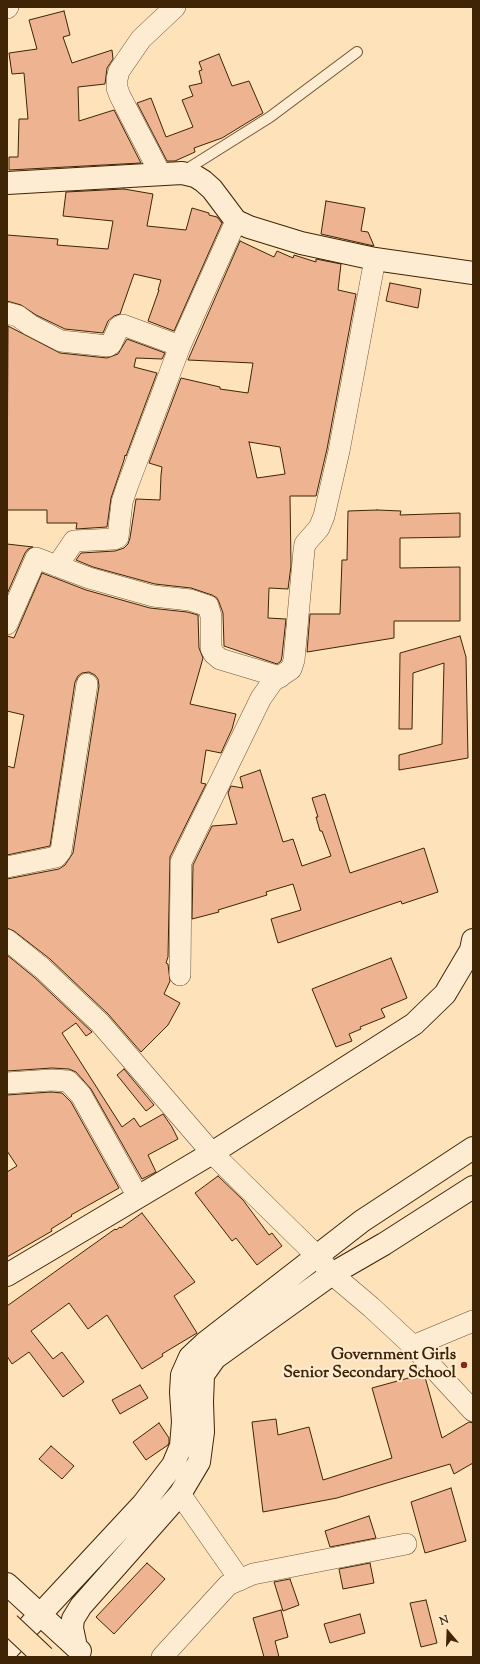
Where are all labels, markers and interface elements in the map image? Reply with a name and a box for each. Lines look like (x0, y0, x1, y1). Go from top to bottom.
place label: Government Girls Senior Secondary School (283, 1346, 456, 1384)
marker: Government Girls Senior Secondary School (459, 1360, 469, 1370)
north arrow (428, 1612, 468, 1652)
text: N (437, 1612, 451, 1630)

